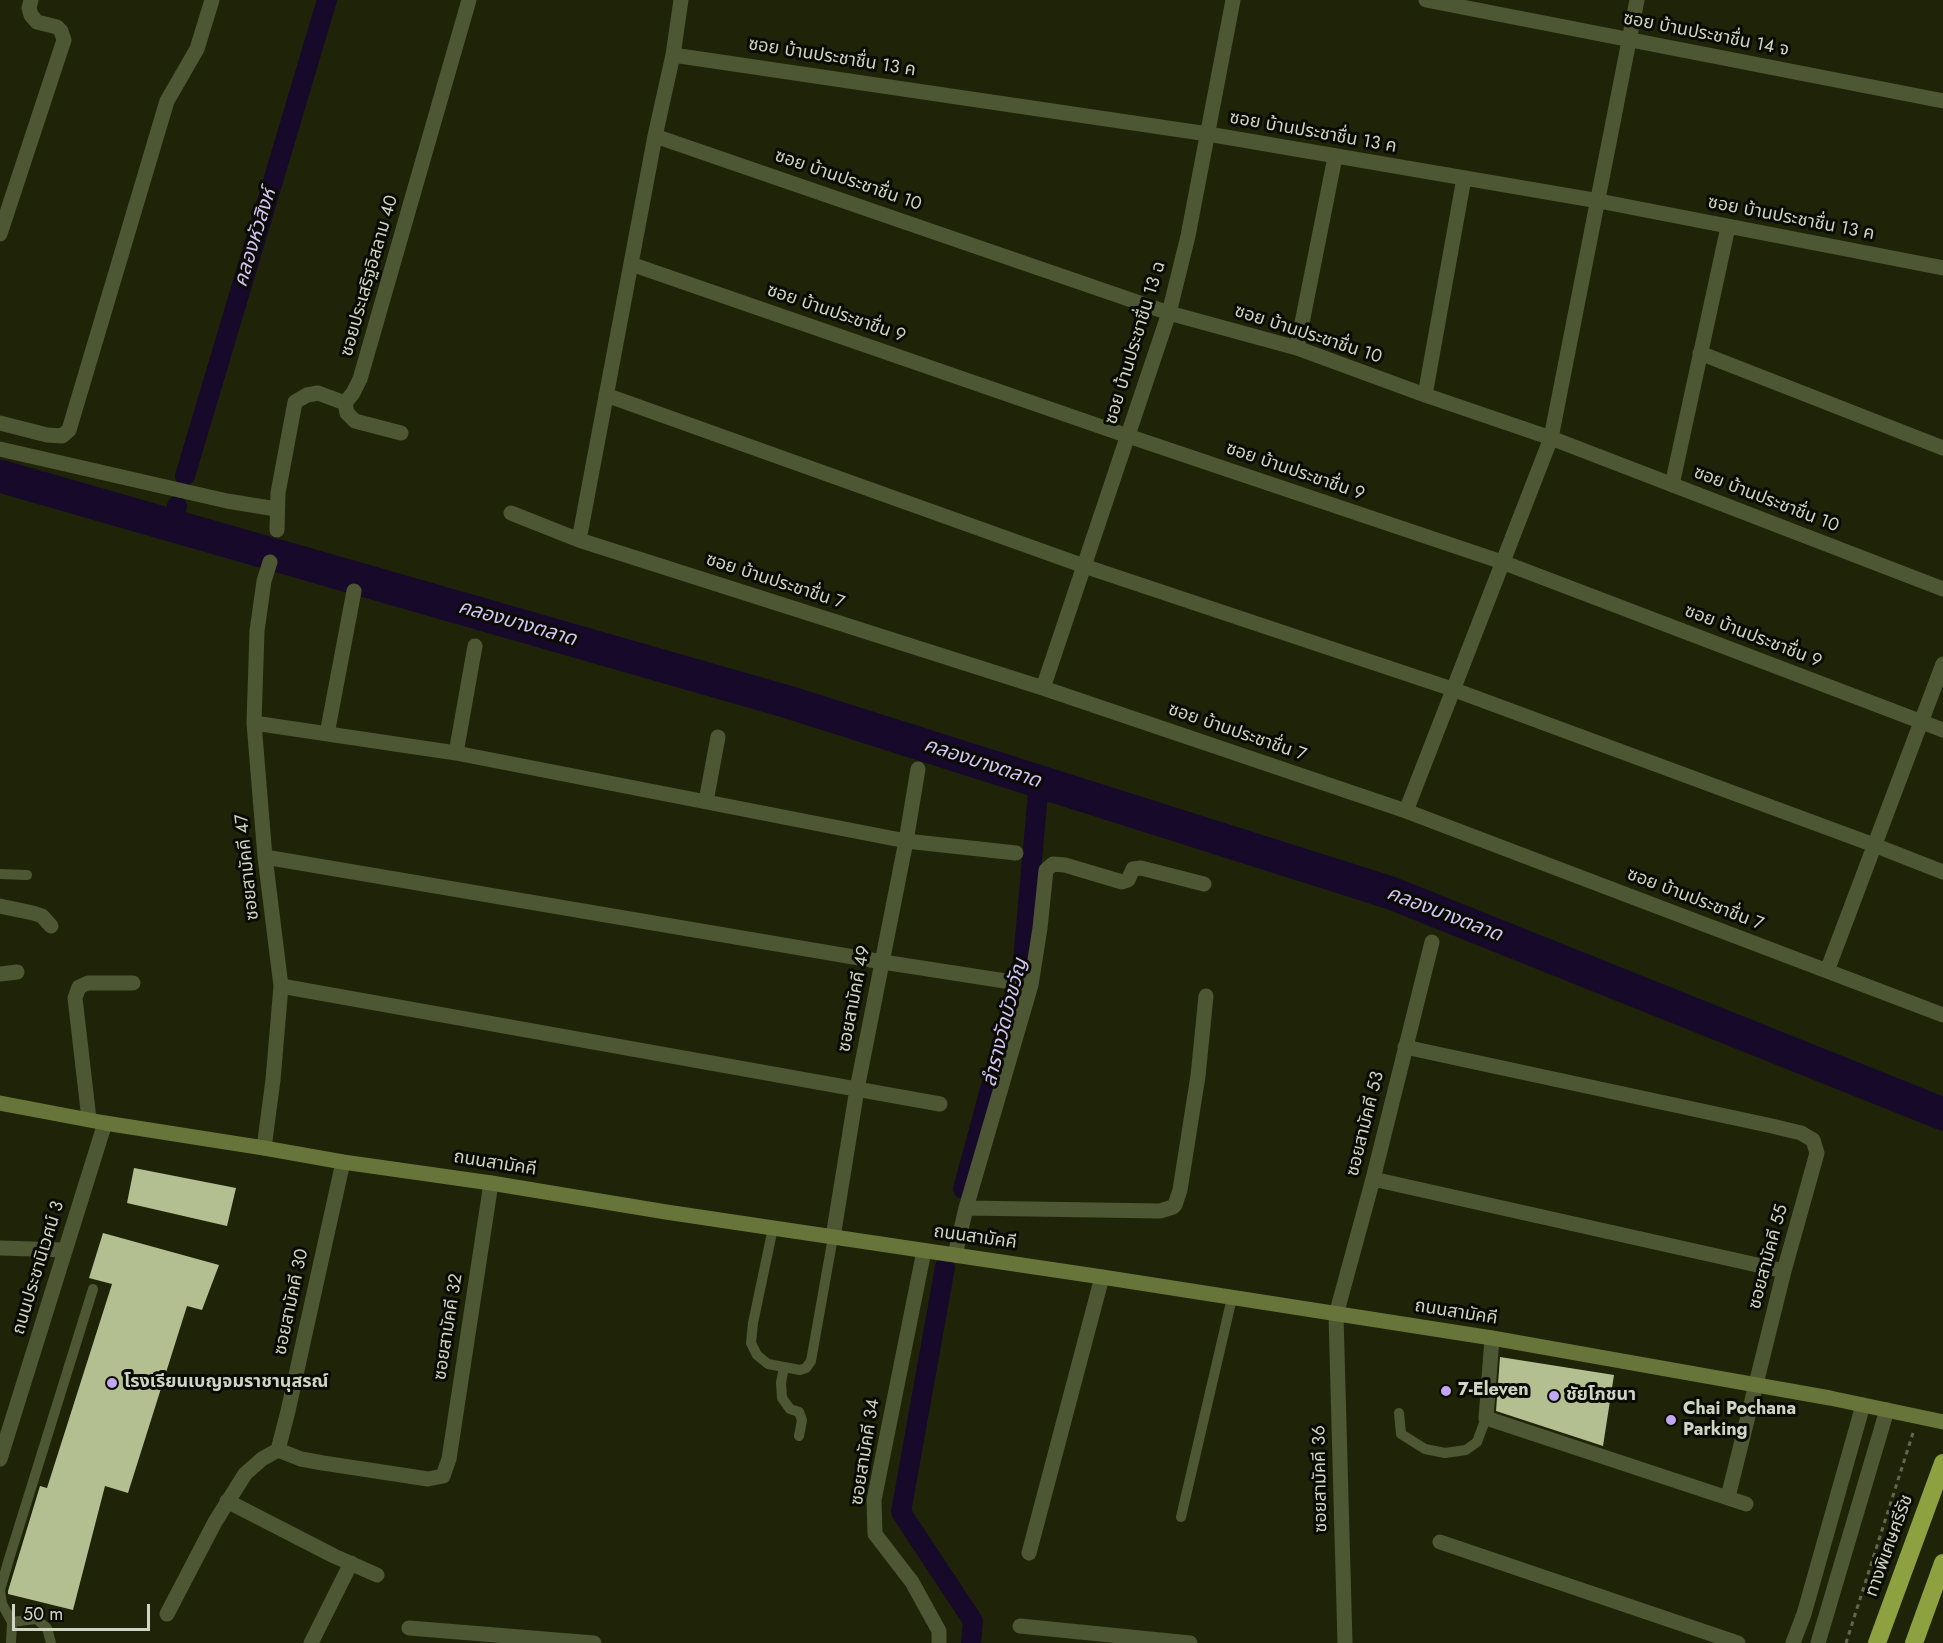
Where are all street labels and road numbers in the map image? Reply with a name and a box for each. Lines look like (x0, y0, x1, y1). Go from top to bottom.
street label: ซอย บ้านประชาชื่น 14 จ (1621, 8, 1791, 62)
street label: ซอย บ้านประชาชื่น 13 ค (747, 34, 917, 82)
street label: ซอย บ้านประชาชื่น 13 ค (1228, 108, 1398, 158)
street label: ซอย บ้านประชาชื่น 10 (772, 146, 924, 216)
street label: ซอย บ้านประชาชื่น 13 ค (1706, 192, 1876, 246)
street label: ซอยประเสริฐอิสลาม 40 (337, 193, 403, 359)
street label: ซอย บ้านประชาชื่น 13 ฉ (1101, 259, 1171, 427)
street label: ซอย บ้านประชาชื่น 9 (764, 280, 908, 348)
street label: ซอย บ้านประชาชื่น 10 (1232, 301, 1384, 369)
street label: ซอย บ้านประชาชื่น 9 (1223, 438, 1367, 506)
street label: ซอย บ้านประชาชื่น 10 (1690, 462, 1842, 538)
street label: ซอย บ้านประชาชื่น 7 (703, 549, 847, 615)
street label: ซอย บ้านประชาชื่น 9 (1681, 601, 1825, 673)
street label: ซอย บ้านประชาชื่น 7 (1165, 699, 1309, 767)
street label: ซอยสามัคคี 47 (232, 813, 264, 921)
street label: ซอย บ้านประชาชื่น 7 (1624, 864, 1766, 936)
street label: ซอยสามัคคี 49 (834, 944, 876, 1054)
street label: ซอยสามัคคี 53 (1343, 1069, 1389, 1179)
street label: ถนนสามัคคี (452, 1147, 538, 1181)
street label: ถนนประชานิเวศน์ 3 (8, 1199, 70, 1337)
street label: ซอยสามัคคี 55 (1745, 1202, 1793, 1312)
street label: ถนนสามัคคี (932, 1221, 1018, 1255)
street label: ซอยสามัคคี 30 (270, 1247, 314, 1357)
street label: ซอยสามัคคี 32 (430, 1272, 468, 1382)
street label: ถนนสามัคคี (1413, 1296, 1499, 1330)
street label: ซอยสามัคคี 34 (847, 1397, 885, 1507)
street label: ซอยสามัคคี 36 (1309, 1425, 1333, 1533)
street label: ทางพิเศษศรีรัช (1862, 1492, 1918, 1600)

